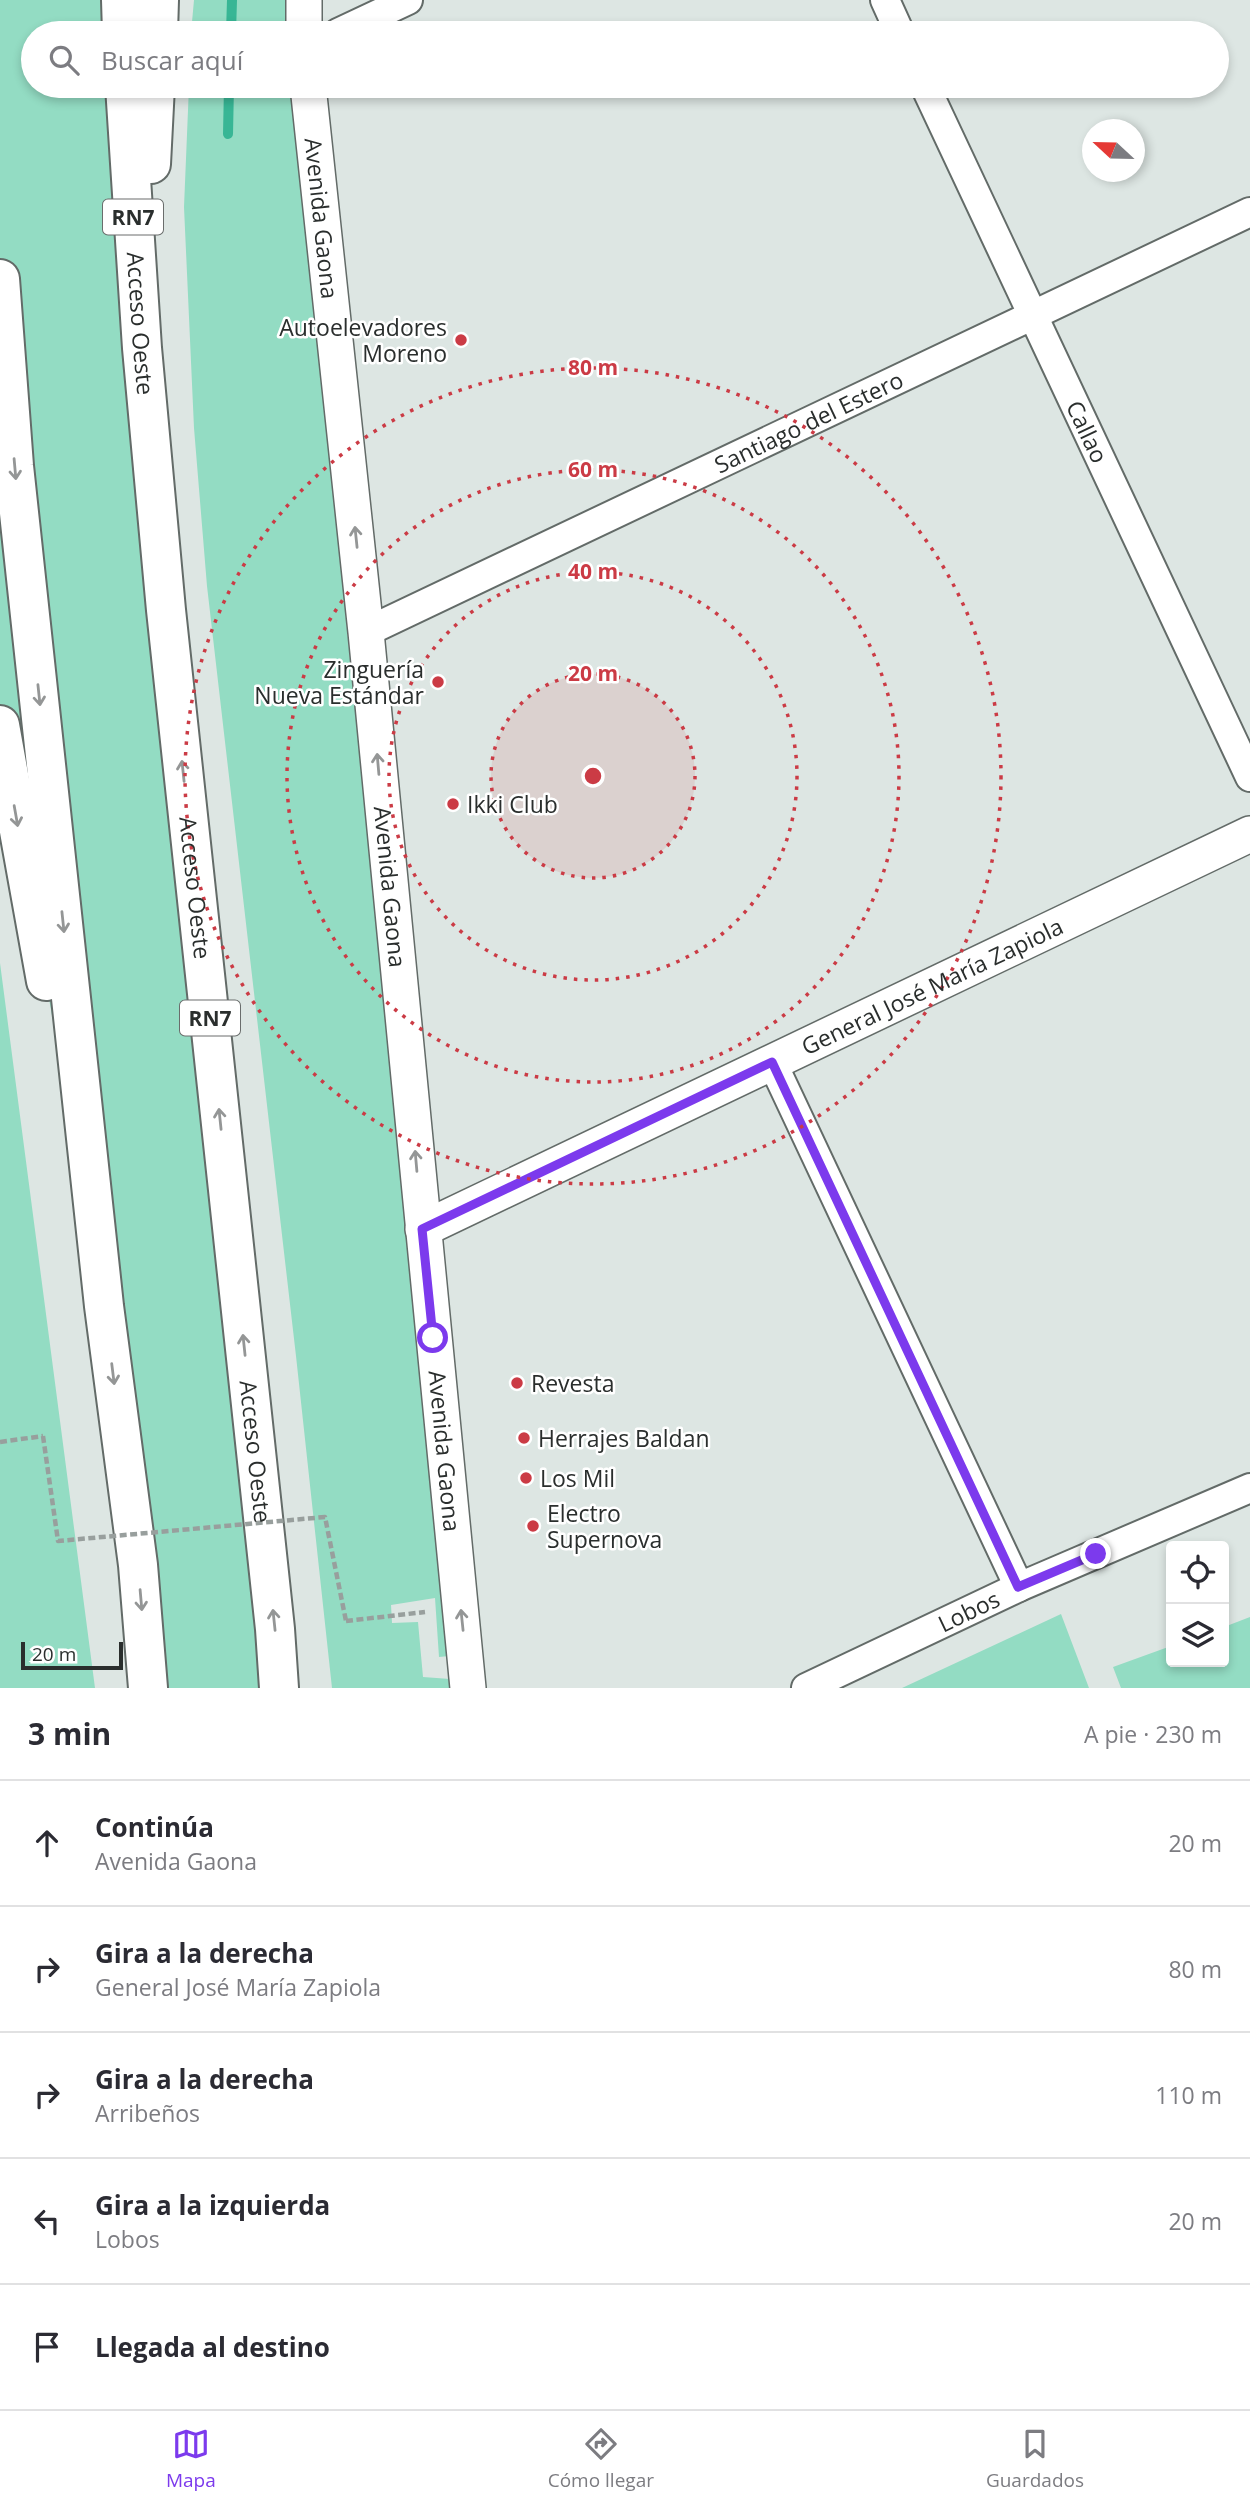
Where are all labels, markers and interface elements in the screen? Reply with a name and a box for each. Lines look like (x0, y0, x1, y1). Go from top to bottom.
search box (21, 21, 1229, 98)
icon: search (45, 41, 83, 79)
text: Buscar aquí (101, 42, 243, 78)
north arrow (1082, 119, 1145, 182)
street label: Avenida Gaona (298, 136, 347, 300)
road number: RN7 (103, 200, 163, 234)
street label: Acceso Oeste (120, 251, 162, 396)
place label: Autoelevadores Moreno (279, 311, 447, 369)
marker: Autoelevadores Moreno (453, 332, 469, 348)
text: 80 m (568, 353, 618, 381)
street label: Santiago del Estero (709, 363, 908, 480)
street label: Callao (1059, 395, 1116, 468)
text: 60 m (568, 455, 618, 483)
one-way arrow (8, 457, 21, 480)
one-way arrow (349, 527, 362, 549)
text: 40 m (568, 557, 618, 585)
place label: Zinguería Nueva Estándar (254, 653, 425, 711)
text: 20 m (568, 659, 618, 687)
marker: Zinguería Nueva Estándar (430, 674, 446, 690)
one-way arrow (32, 684, 45, 706)
one-way arrow (371, 753, 384, 776)
one-way arrow (176, 760, 189, 783)
centre of rings (581, 764, 605, 788)
place label: Ikki Club (467, 788, 558, 820)
marker: Ikki Club (445, 796, 461, 812)
one-way arrow (10, 804, 24, 827)
street label: Avenida Gaona (367, 805, 414, 969)
street label: Acceso Oeste (172, 815, 219, 961)
one-way arrow (57, 910, 70, 932)
street label: General José María Zapiola (796, 910, 1068, 1062)
road number: RN7 (180, 1000, 240, 1036)
one-way arrow (214, 1108, 227, 1131)
one-way arrow (409, 1150, 422, 1173)
route start (417, 1322, 448, 1353)
one-way arrow (238, 1334, 251, 1357)
one-way arrow (107, 1362, 120, 1385)
place label: Revesta (531, 1367, 614, 1399)
street label: Avenida Gaona (421, 1369, 469, 1533)
marker: Revesta (509, 1375, 525, 1391)
street label: Acceso Oeste (232, 1379, 280, 1524)
place label: Herrajes Baldan (538, 1422, 710, 1454)
marker: Herrajes Baldan (516, 1430, 532, 1446)
place label: Los Mil (540, 1462, 615, 1494)
marker: Los Mil (518, 1470, 534, 1486)
place label: Electro Supernova (547, 1497, 662, 1555)
marker: Electro Supernova (525, 1518, 541, 1534)
route end (1080, 1538, 1111, 1569)
map controls (1166, 1541, 1229, 1667)
button: locate (1166, 1541, 1229, 1604)
street label: Lobos (933, 1583, 1005, 1639)
one-way arrow (135, 1588, 148, 1611)
button: layers (1166, 1604, 1229, 1667)
one-way arrow (267, 1609, 280, 1632)
one-way arrow (455, 1609, 468, 1632)
scale bar (21, 1639, 122, 1671)
text: 20 m (32, 1641, 76, 1667)
text: 3 min (28, 1713, 111, 1754)
text: A pie · 230 m (1084, 1718, 1222, 1750)
text: Continúa (95, 1809, 214, 1845)
icon: ahead (28, 1824, 66, 1862)
text: 20 m (1168, 1827, 1222, 1859)
text: Avenida Gaona (95, 1845, 257, 1877)
text: Gira a la derecha (95, 1935, 314, 1971)
icon: right (28, 1950, 66, 1988)
text: 80 m (1168, 1953, 1222, 1985)
text: General José María Zapiola (95, 1971, 381, 2003)
text: Gira a la derecha (95, 2061, 314, 2097)
icon: right (28, 2076, 66, 2114)
text: 110 m (1155, 2079, 1222, 2111)
text: Arribeños (95, 2097, 200, 2129)
text: Gira a la izquierda (95, 2187, 330, 2223)
icon: left (28, 2202, 66, 2240)
text: 20 m (1168, 2205, 1222, 2237)
text: Lobos (95, 2223, 160, 2255)
icon: arrive (28, 2328, 66, 2366)
text: Llegada al destino (95, 2329, 330, 2365)
tab: Mapa (166, 2425, 216, 2493)
tab: Cómo llegar (548, 2425, 654, 2493)
tab: Guardados (986, 2425, 1084, 2493)

